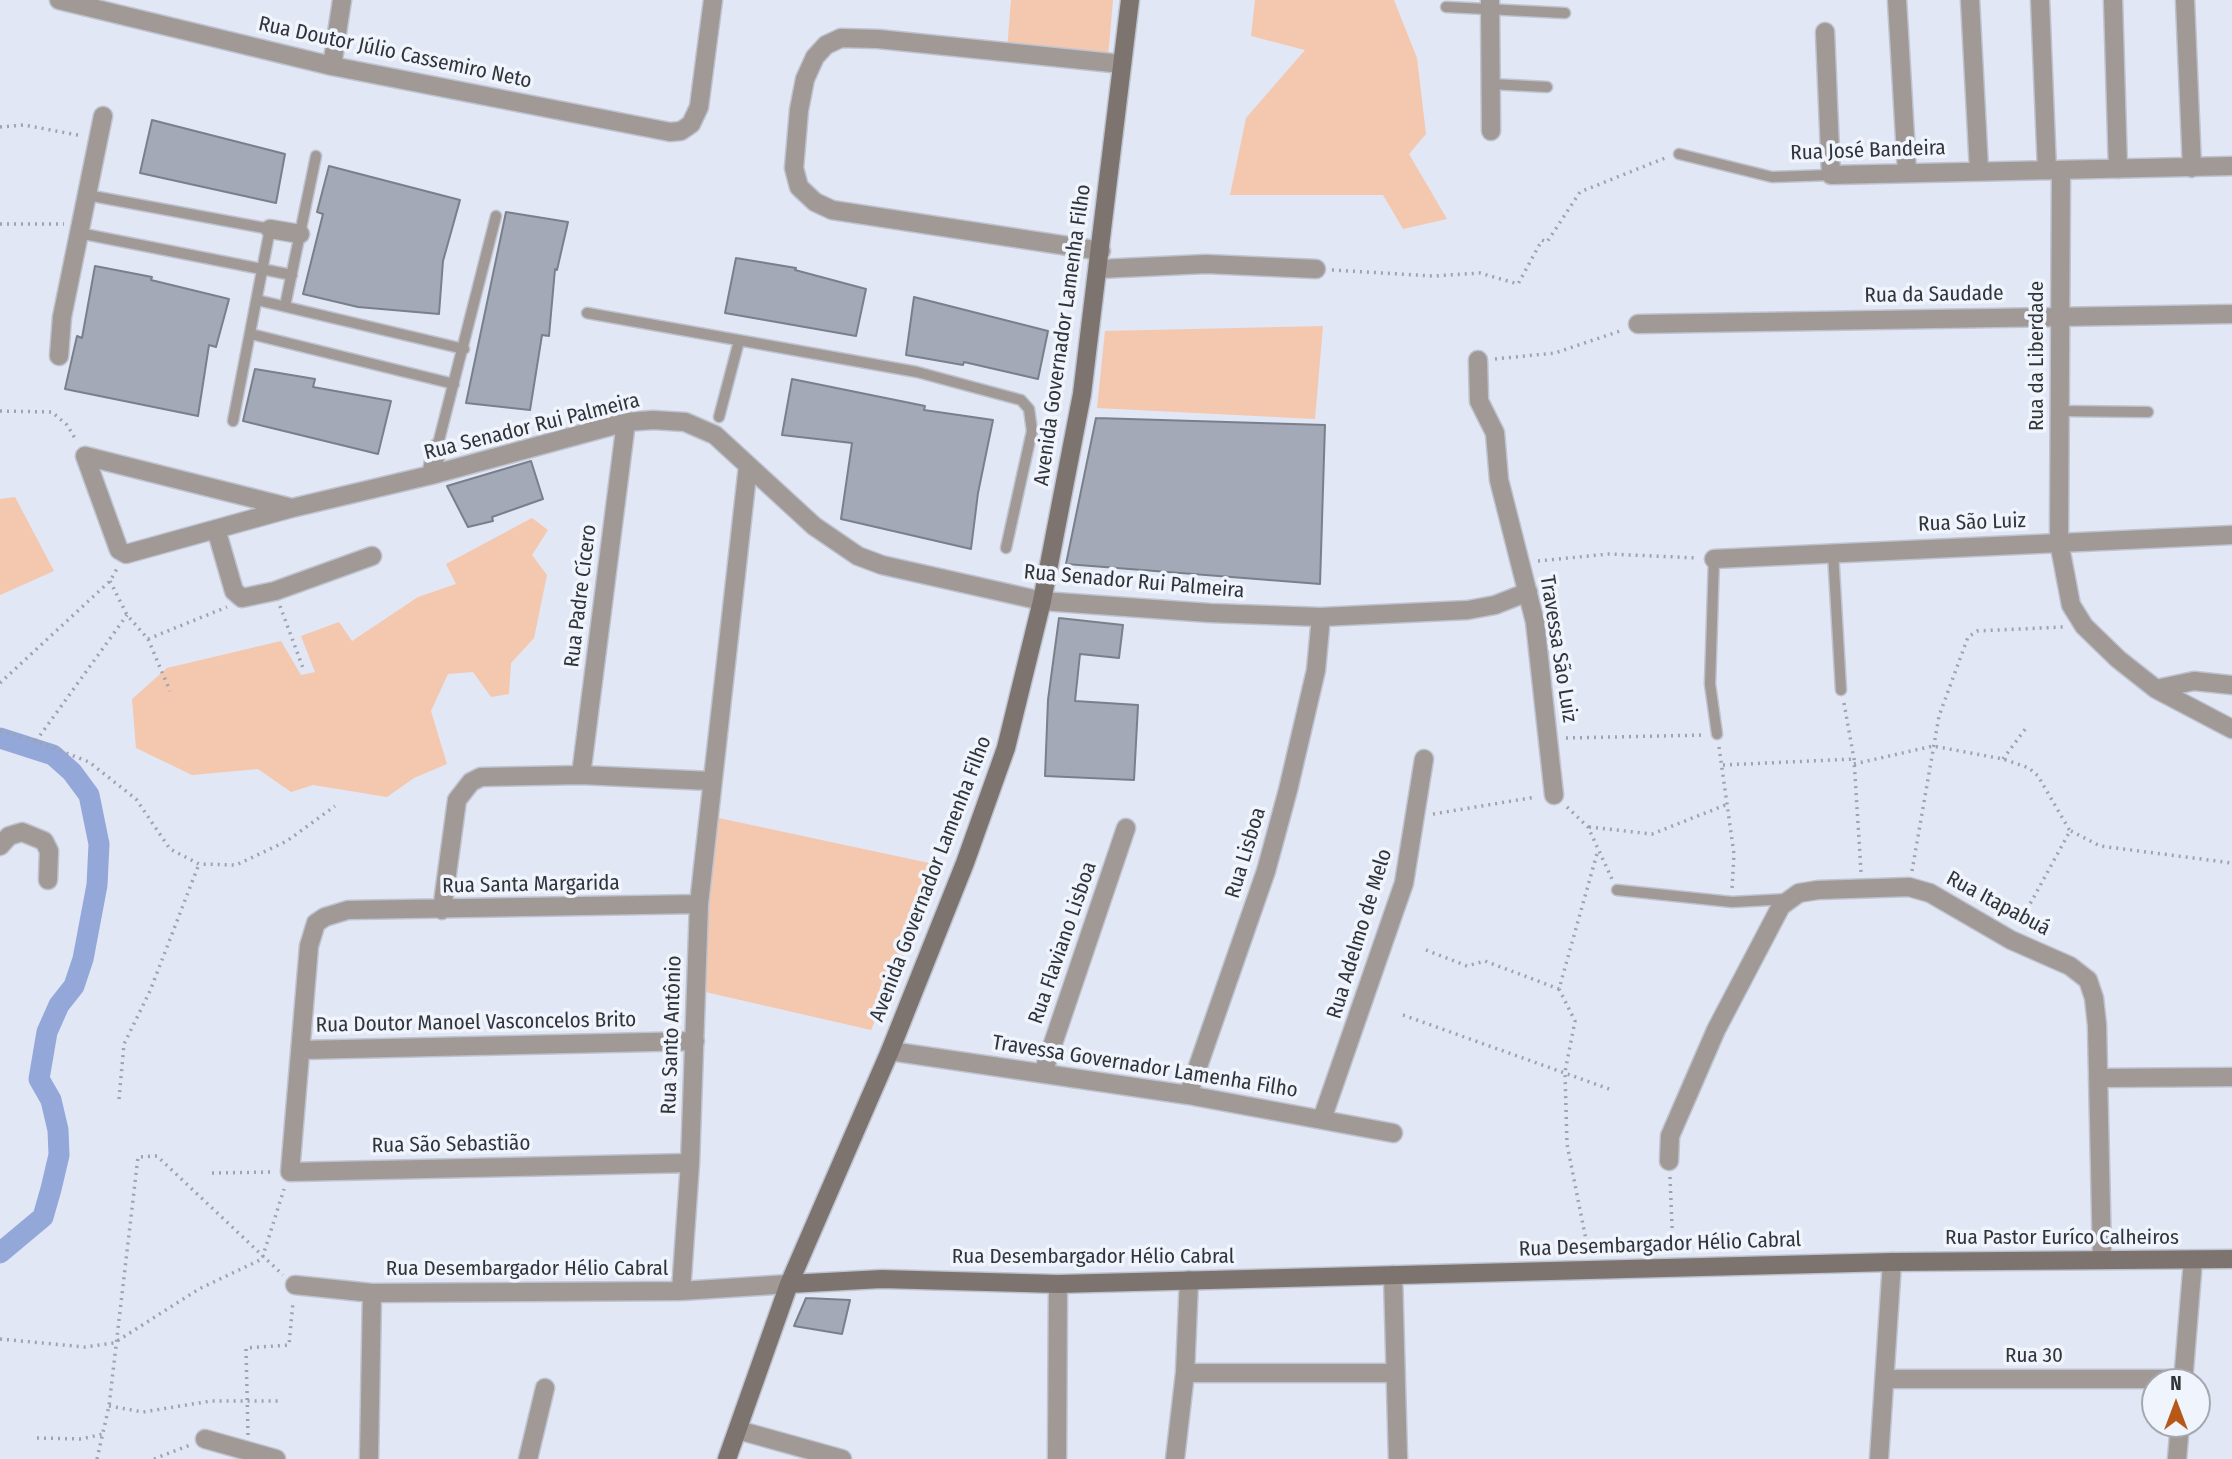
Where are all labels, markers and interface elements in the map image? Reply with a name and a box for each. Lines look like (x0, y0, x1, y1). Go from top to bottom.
street label: Rua Doutor Júlio Cassemiro Neto (256, 12, 534, 94)
street label: Rua José Bandeira (1790, 136, 1946, 166)
street label: Avenida Governador Lamenha Filho (1029, 183, 1097, 487)
street label: Rua da Saudade (1864, 281, 2004, 309)
street label: Rua da Liberdade (2024, 281, 2050, 431)
street label: Rua Senador Rui Palmeira (422, 388, 642, 466)
street label: Rua São Luiz (1918, 509, 2026, 537)
street label: Rua Padre Cícero (560, 523, 602, 669)
street label: Rua Senador Rui Palmeira (1023, 560, 1245, 604)
street label: Travessa São Luiz (1534, 574, 1582, 724)
street label: Avenida Governador Lamenha Filho (865, 732, 997, 1026)
street label: Rua Lisboa (1220, 805, 1272, 901)
street label: Rua Adelmo de Melo (1322, 846, 1398, 1022)
street label: Rua Flaviano Lisboa (1023, 859, 1103, 1027)
street label: Rua Itapabuá (1942, 866, 2054, 942)
street label: Rua Santa Margarida (442, 871, 620, 899)
street label: Rua Santo Antônio (657, 955, 687, 1115)
street label: Rua Doutor Manoel Vasconcelos Brito (315, 1008, 637, 1038)
street label: Travessa Governador Lamenha Filho (990, 1030, 1300, 1104)
street label: Rua São Sebastião (371, 1131, 531, 1159)
street label: Rua Pastor Euríco Calheiros (1945, 1225, 2179, 1251)
street label: Rua Desembargador Hélio Cabral (1518, 1227, 1802, 1263)
street label: Rua Desembargador Hélio Cabral (952, 1244, 1234, 1270)
street label: Rua Desembargador Hélio Cabral (386, 1256, 668, 1282)
street label: Rua 30 (2005, 1343, 2063, 1369)
north arrow (2141, 1368, 2211, 1438)
text: N (2170, 1372, 2182, 1395)

